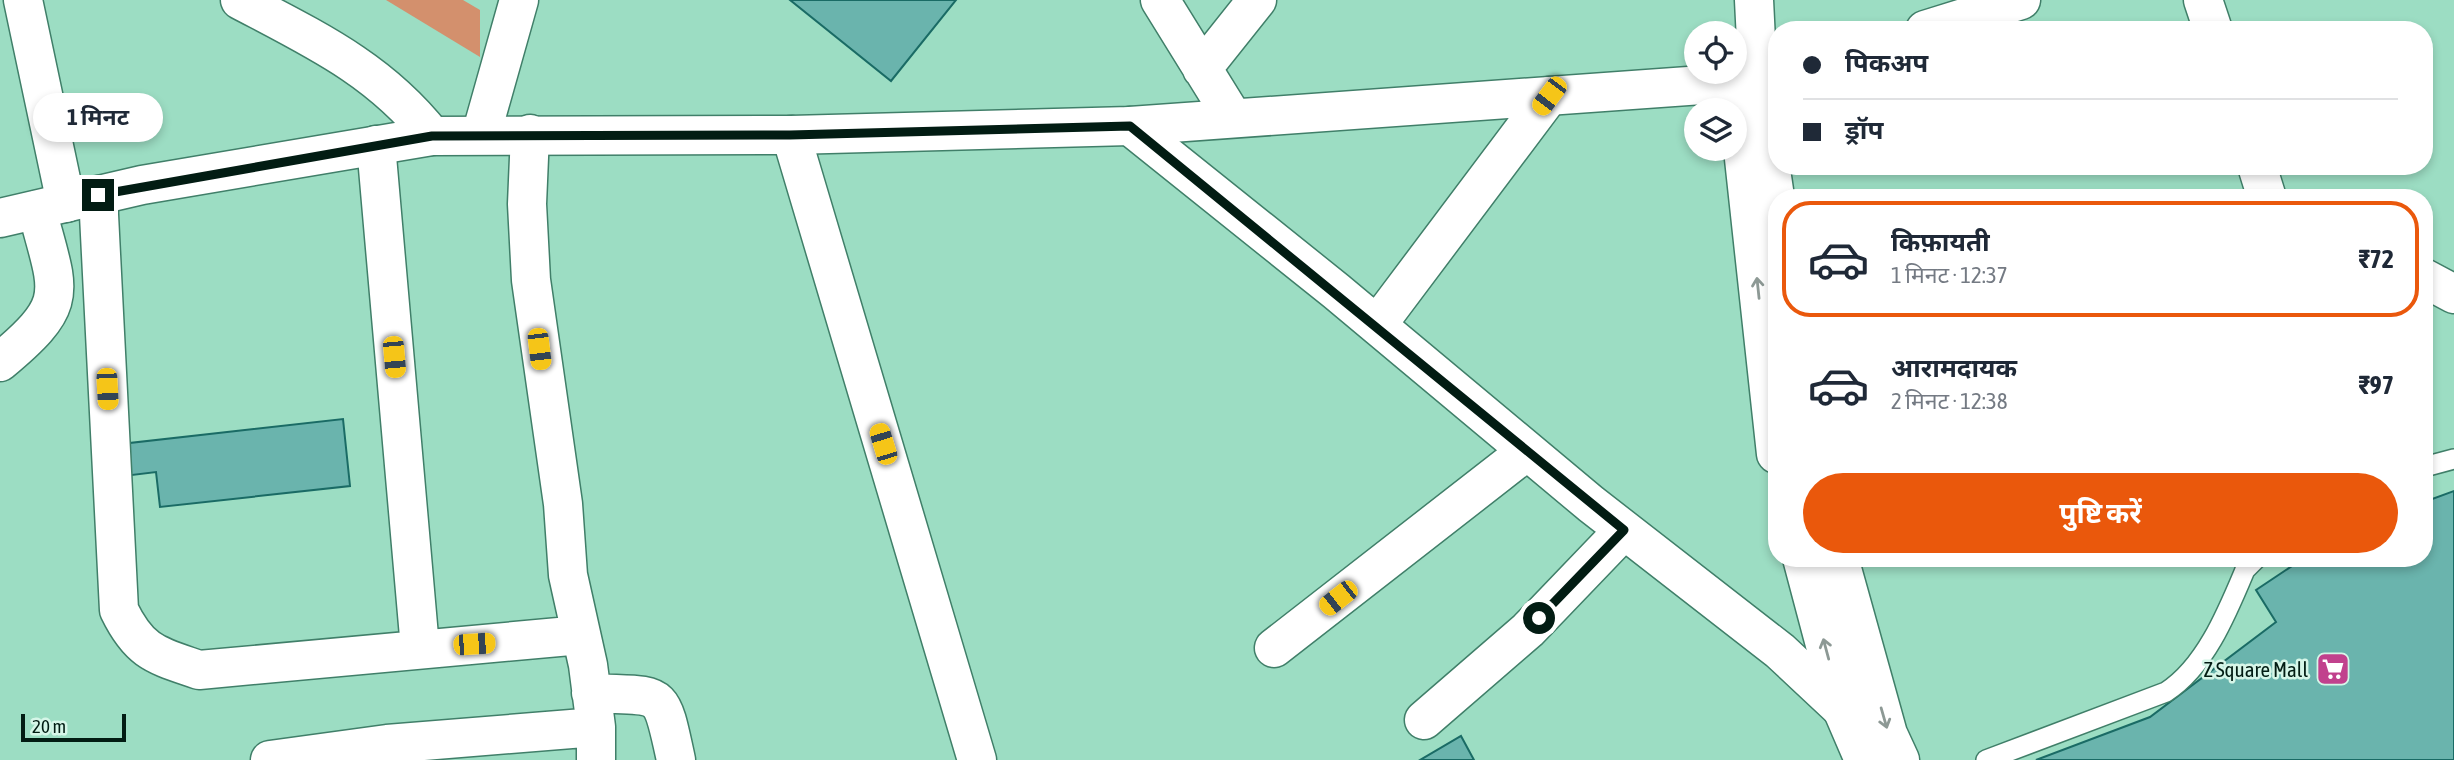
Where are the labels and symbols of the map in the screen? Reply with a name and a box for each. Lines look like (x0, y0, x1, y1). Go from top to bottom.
car (1528, 73, 1571, 119)
callout: 1 मिनट (33, 94, 163, 142)
route end (82, 179, 114, 211)
one-way arrow (1752, 278, 1765, 300)
car (527, 327, 552, 371)
car (382, 335, 407, 379)
car (96, 367, 119, 411)
car (867, 421, 900, 467)
car (1315, 577, 1362, 619)
route start (1523, 602, 1555, 634)
car (453, 632, 496, 656)
one-way arrow (1819, 638, 1832, 661)
supermarket icon: Z Square Mall (2314, 650, 2352, 688)
place label: Z Square Mall (2203, 657, 2308, 681)
one-way arrow (1878, 707, 1891, 729)
scale bar (21, 711, 126, 743)

